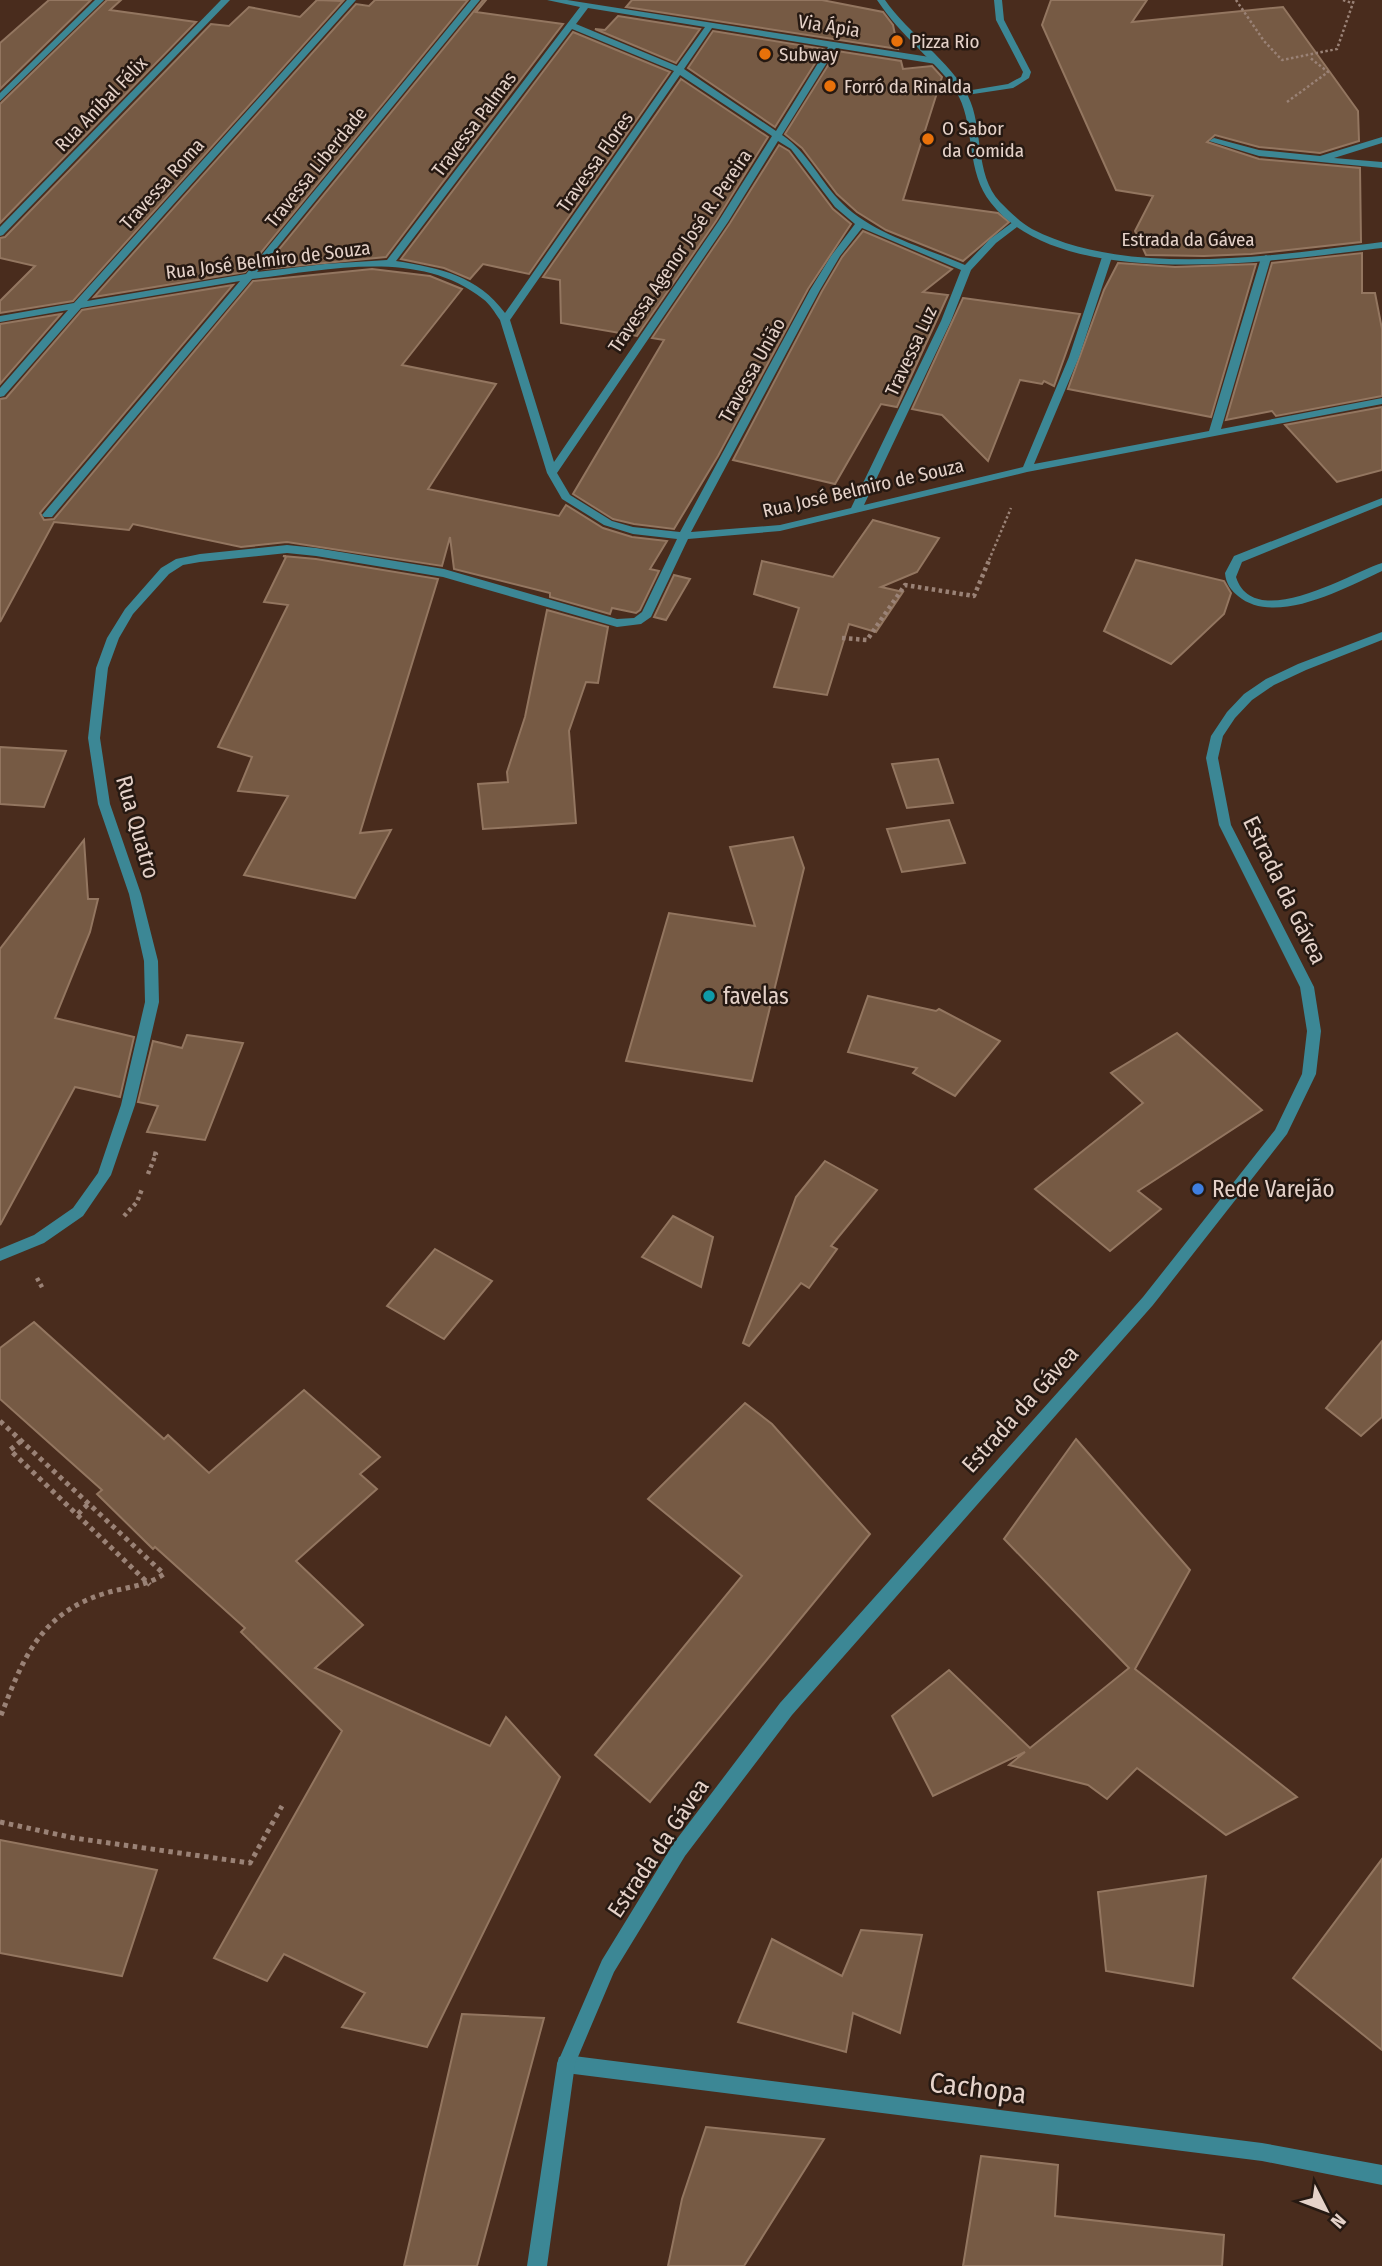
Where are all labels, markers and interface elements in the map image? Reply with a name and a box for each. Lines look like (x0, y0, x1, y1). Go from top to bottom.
street label: Via Ápia (796, 10, 862, 42)
place label: Pizza Rio (911, 30, 979, 53)
marker: Pizza Rio (889, 33, 905, 49)
place label: Subway (779, 43, 839, 66)
marker: Subway (757, 46, 773, 62)
street label: Rua Aníbal Félix (50, 51, 152, 156)
street label: Travessa Palmas (427, 67, 521, 181)
place label: Forró da Rinalda (844, 75, 972, 98)
marker: Forró da Rinalda (822, 78, 838, 94)
street label: Travessa Liberdade (260, 102, 372, 232)
street label: Travessa Flores (552, 107, 638, 217)
place label: O Sabor da Comida (942, 117, 1024, 162)
marker: O Sabor da Comida (920, 131, 936, 147)
street label: Travessa Roma (115, 134, 209, 234)
street label: Travessa Agenor José R. Pereira (603, 145, 757, 357)
street label: Estrada da Gávea (1121, 228, 1255, 251)
street label: Rua José Belmiro de Souza (164, 236, 372, 284)
street label: Travessa Luz (880, 302, 942, 400)
street label: Travessa União (714, 314, 790, 426)
street label: Rua José Belmiro de Souza (760, 454, 966, 522)
street label: Rua Quatro (110, 772, 166, 882)
street label: Estrada da Gávea (1237, 811, 1333, 969)
place label: favelas (723, 982, 789, 1010)
marker: favelas (701, 988, 717, 1004)
place label: Rede Varejão (1212, 1175, 1335, 1203)
marker: Rede Varejão (1190, 1181, 1206, 1197)
street label: Estrada da Gávea (956, 1340, 1084, 1478)
street label: Estrada da Gávea (601, 1773, 715, 1923)
street label: Cachopa (928, 2066, 1028, 2110)
north arrow (1291, 2175, 1361, 2245)
text: N (1326, 2209, 1351, 2233)

